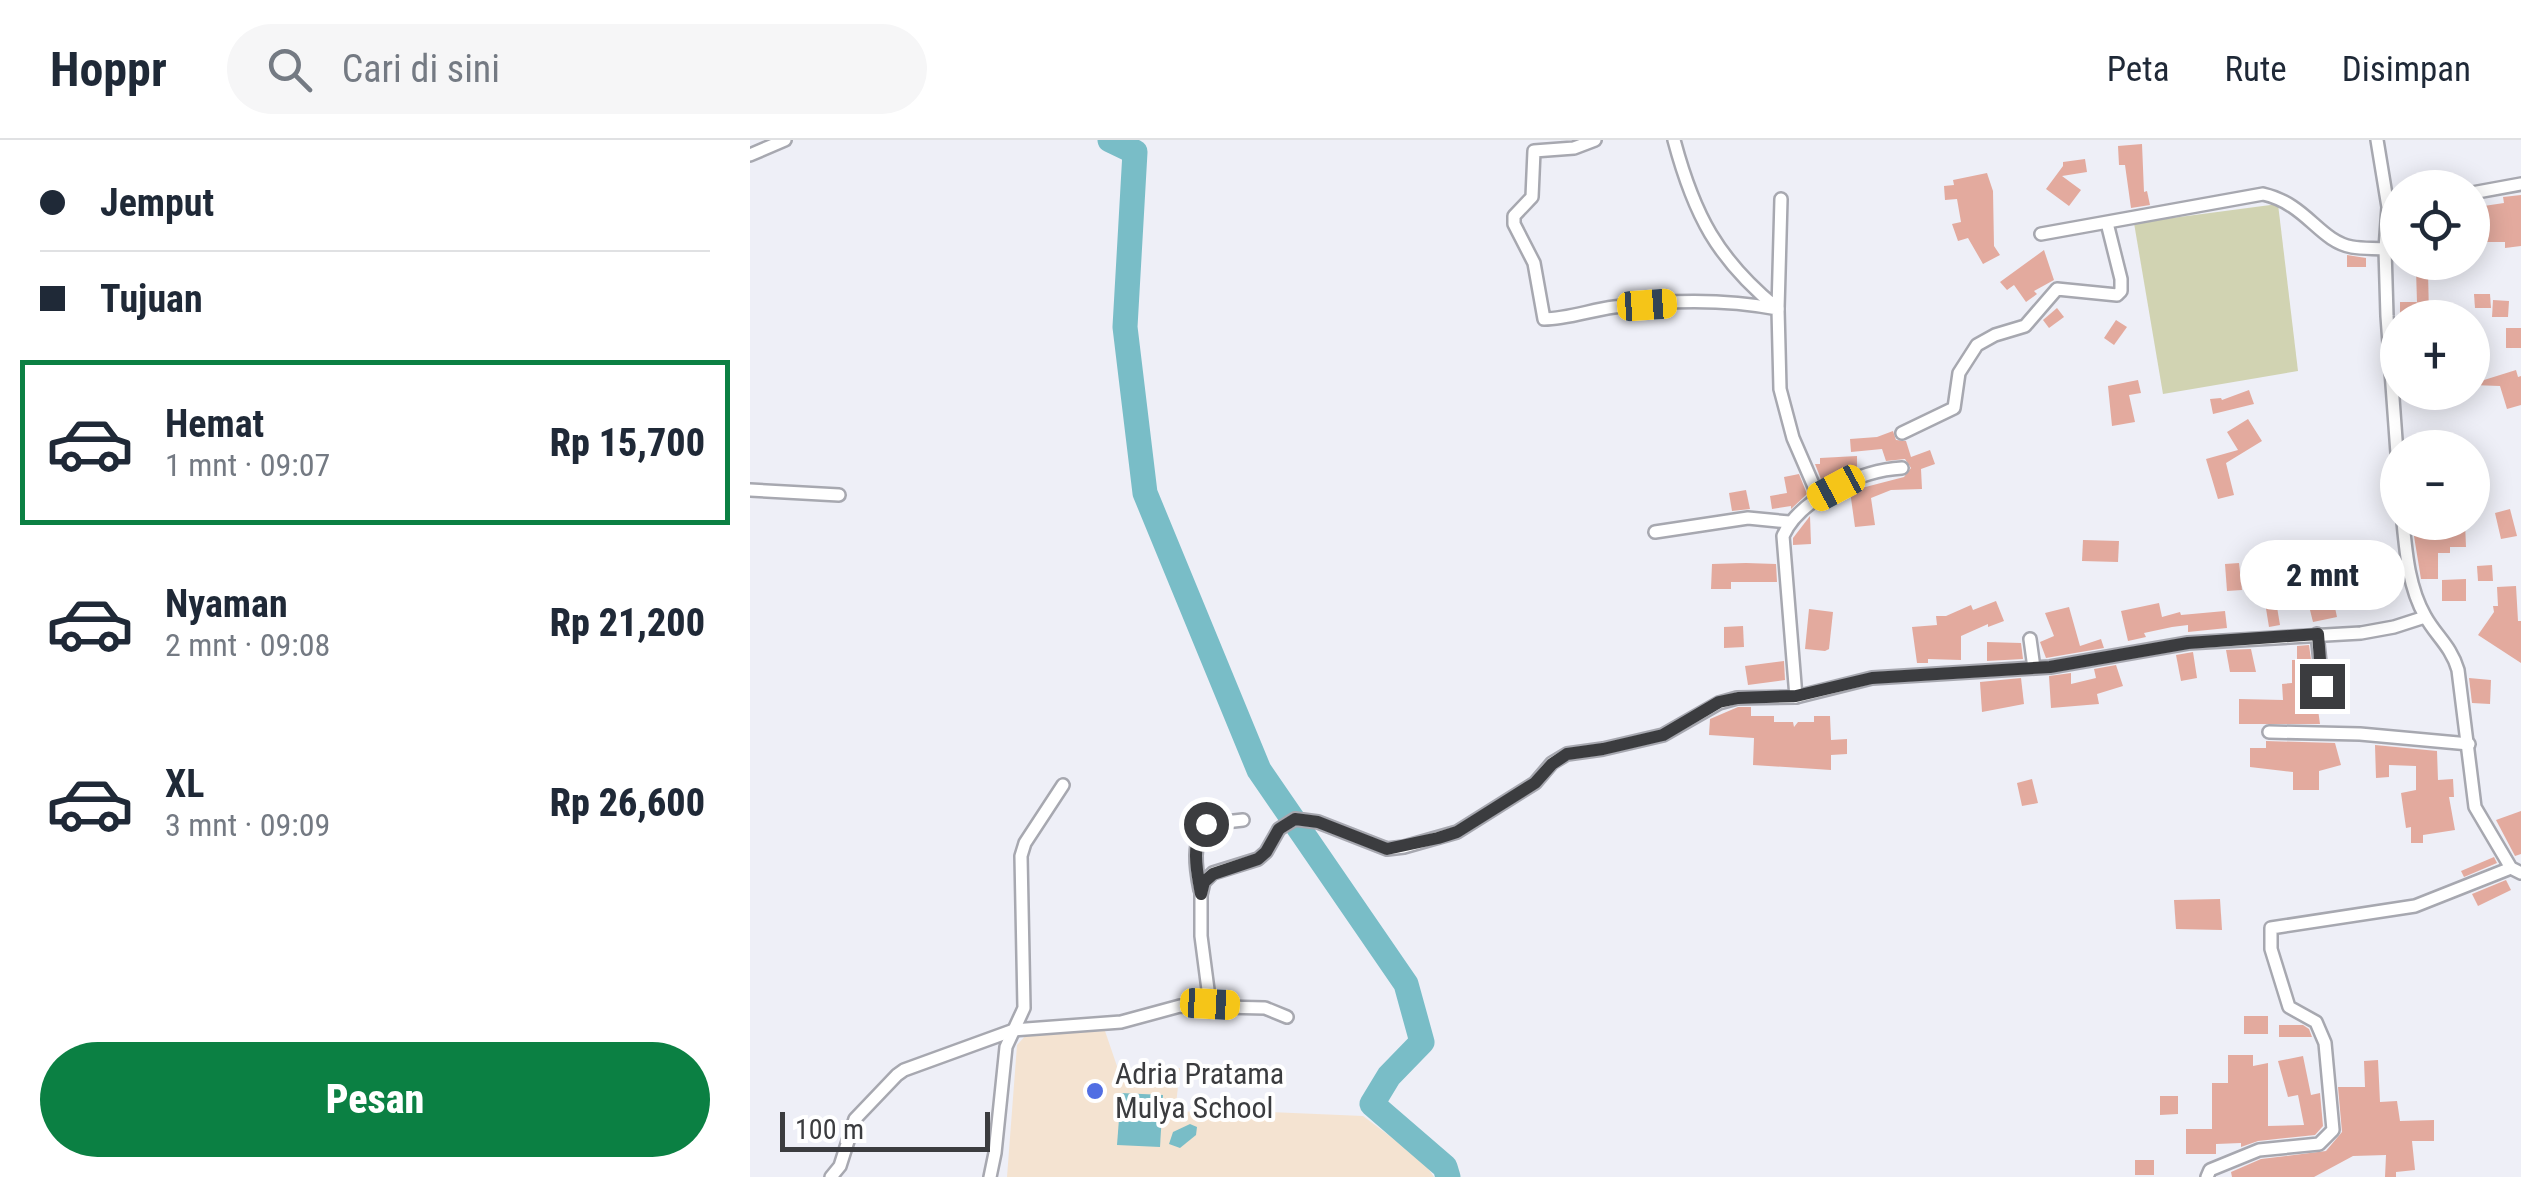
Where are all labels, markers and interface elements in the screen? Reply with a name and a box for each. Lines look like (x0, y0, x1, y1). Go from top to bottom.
search box (227, 24, 927, 114)
text: Hoppr (50, 41, 167, 98)
icon: search (262, 42, 317, 97)
text: Cari di sini (342, 47, 500, 91)
text: Peta (2107, 49, 2169, 90)
text: Rute (2224, 49, 2287, 90)
text: Disimpan (2342, 49, 2471, 90)
map controls (2380, 170, 2490, 540)
button: locate (2380, 170, 2490, 280)
text: Jemput (100, 181, 214, 225)
text: Tujuan (100, 277, 203, 321)
car (1616, 288, 1678, 322)
button: + (2380, 300, 2490, 410)
icon: car (45, 398, 135, 488)
text: Hemat (165, 402, 264, 446)
text: Rp 15,700 (550, 421, 705, 465)
button: − (2380, 430, 2490, 540)
text: 1 mnt · 09:07 (165, 446, 330, 484)
car (1802, 461, 1870, 515)
callout: 2 mnt (2240, 541, 2404, 611)
text: 2 mnt (2286, 556, 2359, 594)
icon: car (45, 578, 135, 668)
text: Nyaman (165, 582, 288, 626)
text: Rp 21,200 (550, 601, 705, 645)
text: 2 mnt · 09:08 (165, 626, 330, 664)
route end (2300, 664, 2345, 709)
icon: car (45, 758, 135, 848)
text: XL (165, 762, 204, 806)
text: Rp 26,600 (550, 781, 705, 825)
route start (1184, 802, 1229, 847)
text: 3 mnt · 09:09 (165, 806, 330, 844)
car (1179, 987, 1241, 1021)
button: Pesan (40, 1042, 710, 1157)
place label: Adria Pratama Mulya School (1115, 1056, 1284, 1125)
marker: Adria Pratama Mulya School (1084, 1080, 1106, 1102)
scale bar (780, 1107, 990, 1152)
text: 100 m (795, 1113, 864, 1146)

